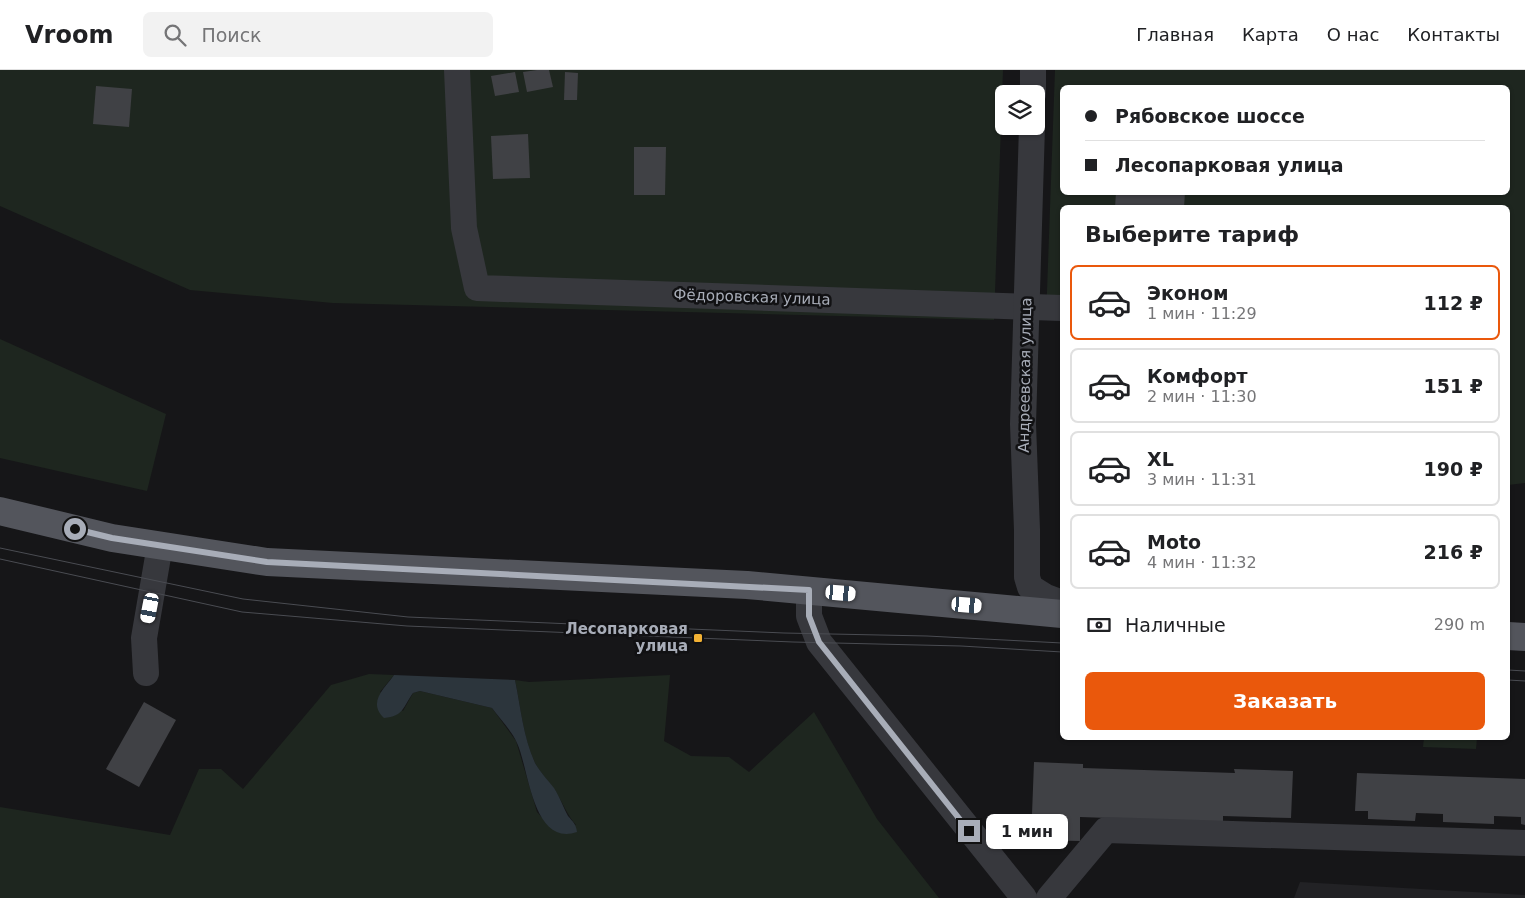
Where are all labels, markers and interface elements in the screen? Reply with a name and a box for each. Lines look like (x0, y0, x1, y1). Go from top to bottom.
search box (143, 12, 493, 57)
text: Vroom (25, 21, 113, 49)
icon: search (161, 21, 189, 49)
text: Поиск (201, 24, 262, 46)
text: Главная (1136, 24, 1214, 45)
text: Карта (1242, 24, 1299, 45)
text: О нас (1327, 24, 1379, 45)
text: Контакты (1407, 24, 1500, 45)
map controls (995, 85, 1045, 135)
button: layers (995, 85, 1045, 135)
text: Рябовское шоссе (1115, 105, 1305, 127)
text: Лесопарковая улица (1115, 154, 1344, 176)
text: Выберите тариф (1085, 222, 1299, 247)
icon: car (1087, 280, 1132, 325)
text: Эконом (1147, 282, 1229, 304)
street label: Фёдоровская улица (673, 285, 831, 309)
text: 112 ₽ (1424, 292, 1483, 314)
street label: Андреевская улица (1015, 297, 1035, 453)
text: 1 мин · 11:29 (1147, 304, 1257, 323)
icon: car (1087, 363, 1132, 408)
text: Комфорт (1147, 365, 1248, 387)
text: 151 ₽ (1424, 375, 1483, 397)
text: 2 мин · 11:30 (1147, 387, 1257, 406)
icon: car (1087, 446, 1132, 491)
text: XL (1147, 448, 1174, 470)
text: 190 ₽ (1424, 458, 1483, 480)
text: 3 мин · 11:31 (1147, 470, 1257, 489)
route start (64, 518, 86, 540)
icon: car (1087, 529, 1132, 574)
text: Moto (1147, 531, 1201, 553)
text: 216 ₽ (1424, 541, 1483, 563)
text: 4 мин · 11:32 (1147, 553, 1257, 572)
car (825, 584, 856, 602)
car (139, 592, 160, 624)
car (951, 596, 982, 614)
icon: cash (1085, 611, 1113, 639)
text: Наличные (1125, 614, 1226, 636)
text: 290 m (1434, 615, 1485, 634)
place label: Лесопарковая улица (565, 620, 688, 655)
marker: Лесопарковая улица (692, 632, 704, 644)
button: Заказать (1085, 672, 1485, 730)
callout: 1 мин (986, 814, 1069, 848)
route end (958, 820, 980, 842)
text: 1 мин (1001, 822, 1053, 841)

